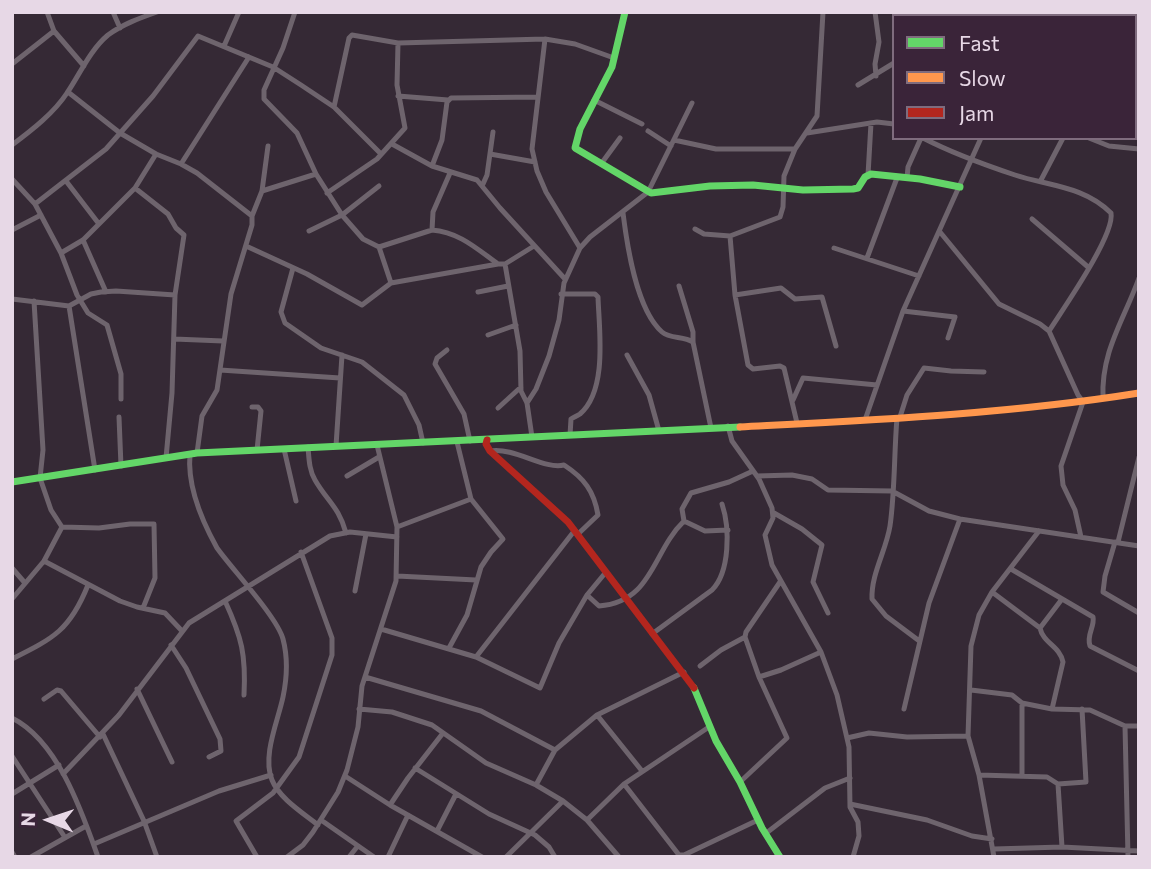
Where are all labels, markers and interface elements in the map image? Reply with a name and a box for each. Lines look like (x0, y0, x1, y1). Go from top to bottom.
legend (892, 14, 1137, 140)
text: Fast (959, 30, 1000, 55)
text: Slow (959, 65, 1006, 90)
text: Jam (959, 100, 994, 125)
north arrow (14, 785, 84, 855)
text: N (16, 812, 39, 827)

